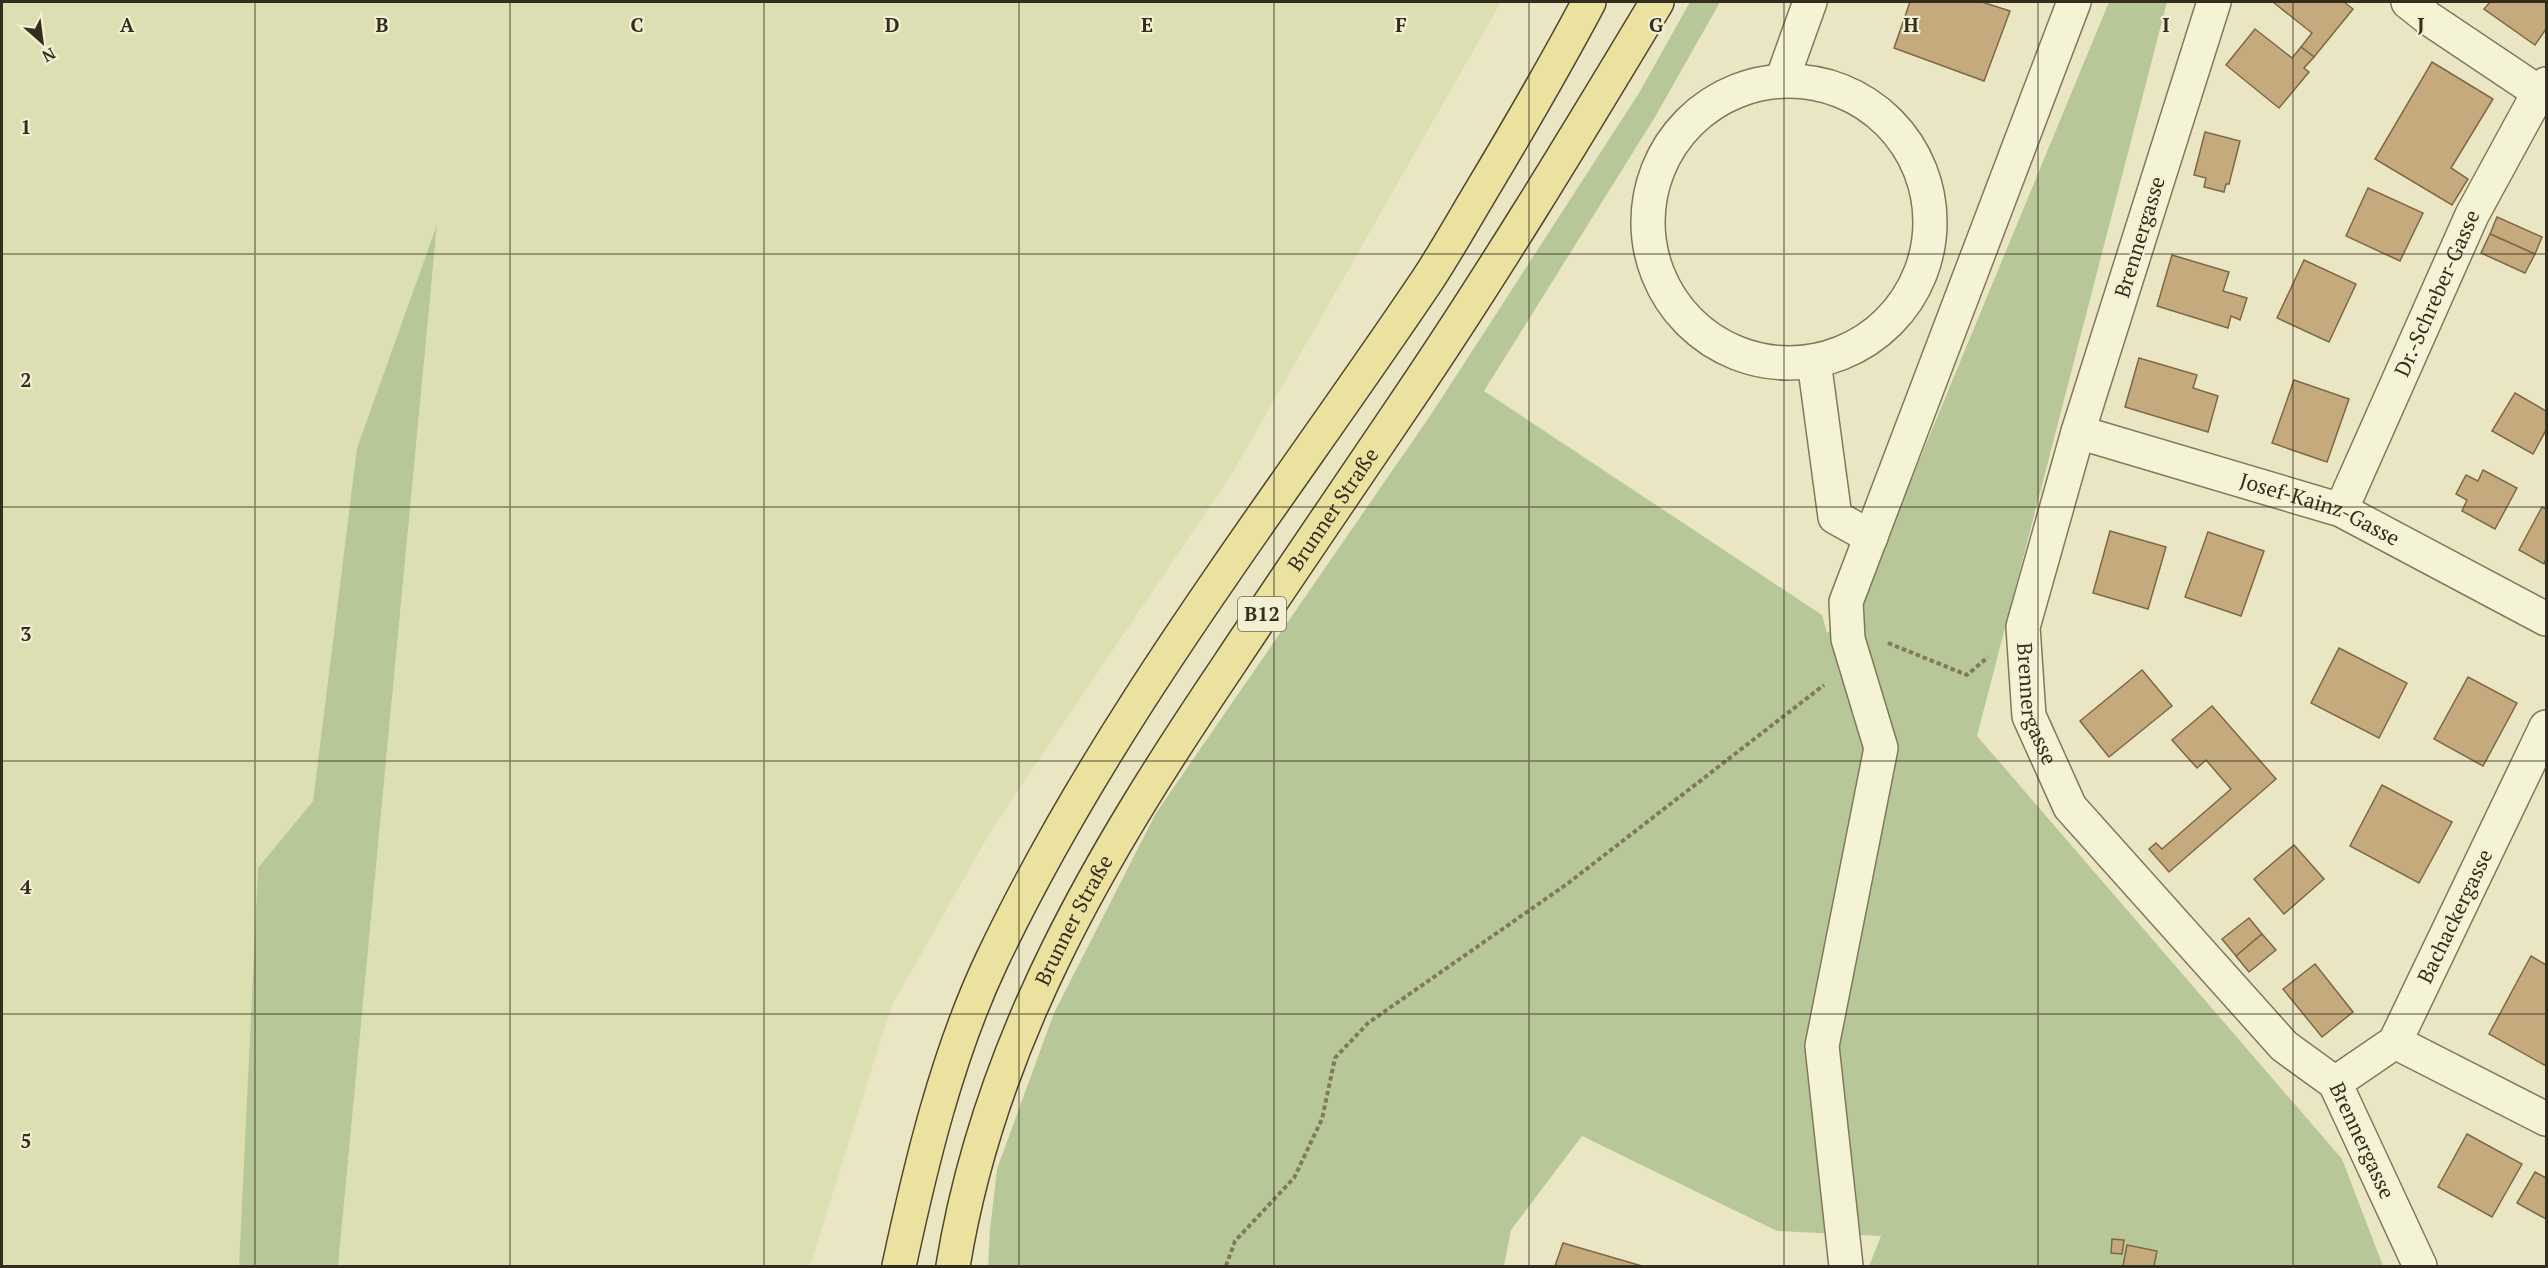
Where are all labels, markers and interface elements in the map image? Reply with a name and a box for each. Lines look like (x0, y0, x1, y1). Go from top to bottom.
text: A (120, 11, 135, 38)
text: B (376, 11, 389, 38)
text: C (630, 11, 644, 38)
text: D (885, 11, 899, 38)
text: E (1141, 11, 1153, 38)
text: F (1395, 11, 1407, 38)
text: G (1649, 11, 1663, 38)
text: H (1903, 11, 1919, 38)
text: I (2162, 11, 2170, 38)
text: J (2417, 11, 2425, 38)
north arrow (12, 12, 72, 72)
text: N (39, 43, 60, 68)
text: 1 (20, 113, 32, 140)
street label: Brennergasse (2107, 173, 2171, 301)
street label: Dr.-Schreber-Gasse (2387, 205, 2485, 381)
text: 2 (20, 366, 32, 393)
street label: Brunner Straße (1281, 442, 1384, 576)
street label: Josef-Kainz-Gasse (2237, 466, 2405, 552)
road number: B12 (1238, 597, 1286, 631)
text: 3 (20, 620, 32, 647)
street label: Brennergasse (2011, 642, 2064, 769)
street label: Bachackergasse (2410, 844, 2498, 988)
street label: Brunner Straße (1028, 849, 1119, 990)
text: 4 (20, 873, 32, 900)
street label: Brennergasse (2324, 1077, 2402, 1203)
text: 5 (20, 1127, 32, 1154)

